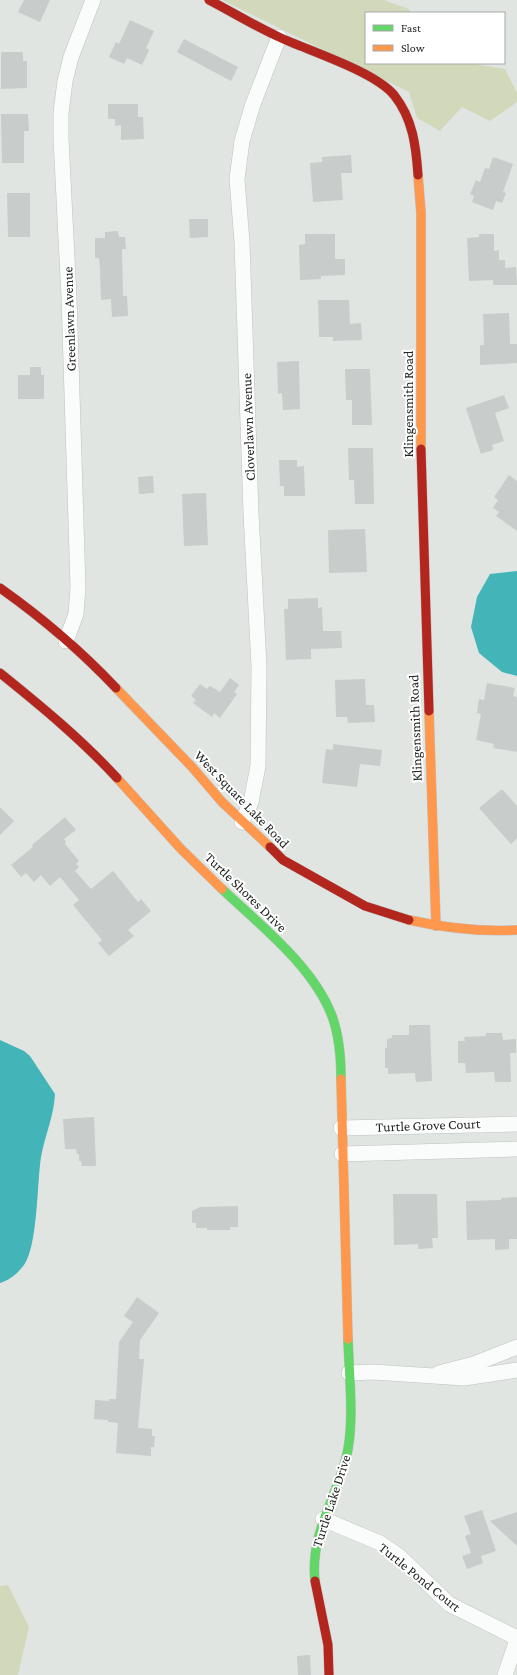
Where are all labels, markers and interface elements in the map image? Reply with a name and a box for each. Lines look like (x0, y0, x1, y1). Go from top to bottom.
legend (365, 12, 505, 64)
text: Fast (401, 21, 422, 35)
text: Slow (401, 41, 425, 55)
street label: Greenlawn Avenue (59, 266, 79, 372)
street label: Klingensmith Road (400, 350, 416, 457)
street label: Cloverlawn Avenue (238, 373, 258, 481)
street label: Klingensmith Road (405, 674, 425, 782)
street label: West Square Lake Road (191, 747, 293, 852)
street label: Turtle Shores Drive (202, 849, 290, 935)
street label: Turtle Grove Court (375, 1115, 481, 1135)
street label: Turtle Lake Drive (309, 1453, 353, 1549)
street label: Turtle Pond Court (376, 1539, 464, 1615)

